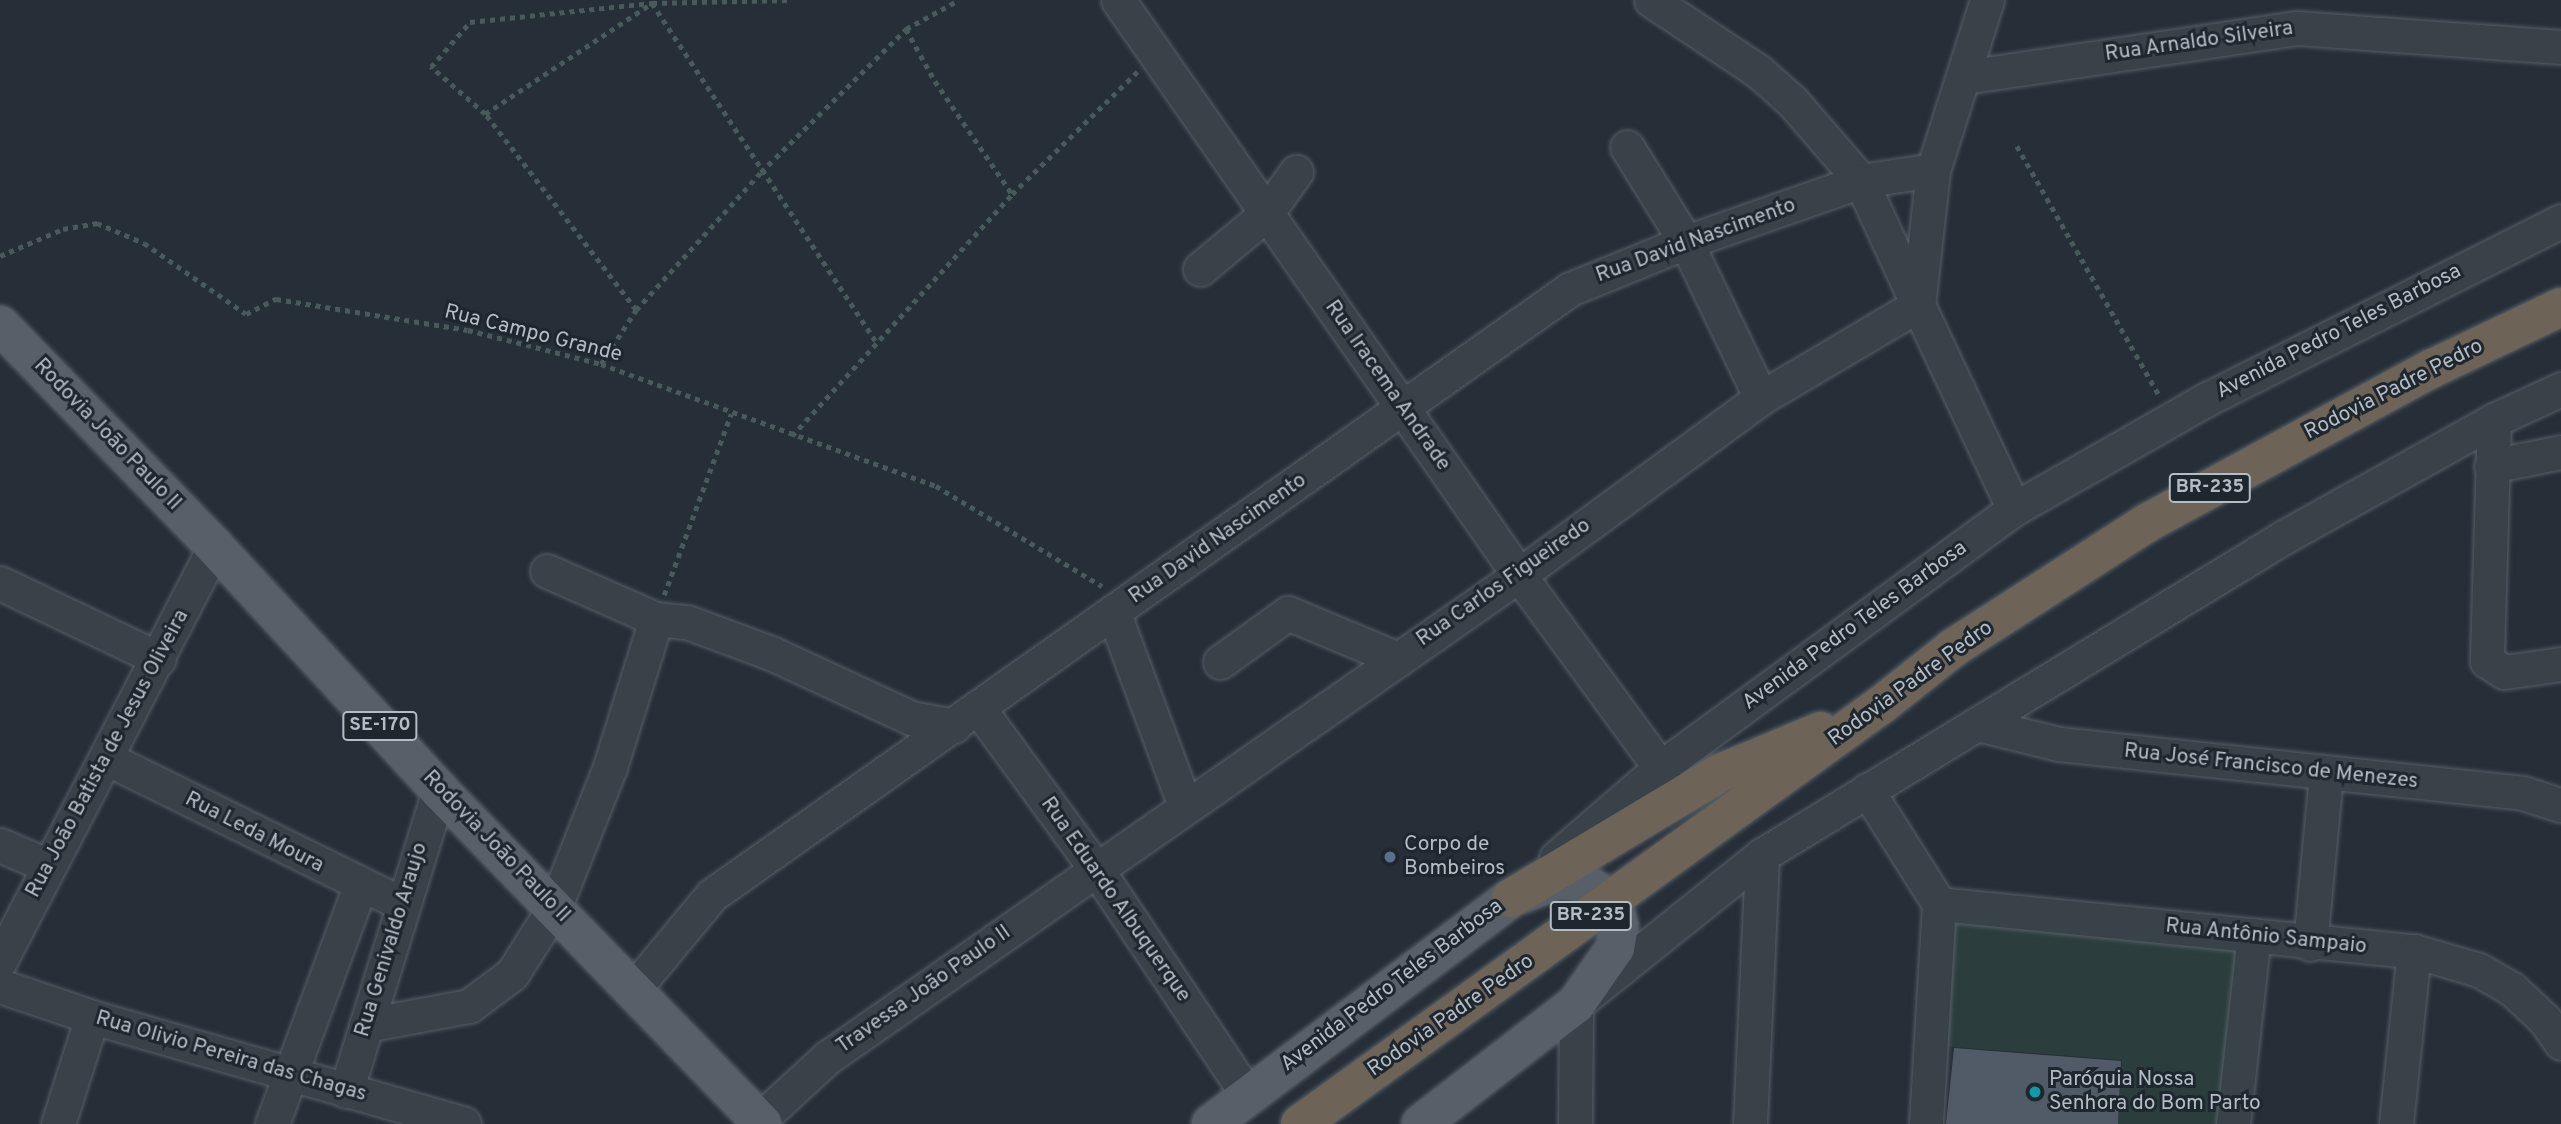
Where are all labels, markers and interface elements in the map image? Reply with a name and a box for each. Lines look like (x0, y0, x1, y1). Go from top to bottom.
street label: Rua Arnaldo Silveira (2103, 16, 2295, 68)
street label: Rua David Nascimento (1593, 193, 1799, 289)
street label: Avenida Pedro Teles Barbosa (2212, 259, 2466, 405)
street label: Rua Iracema Andrade (1318, 296, 1456, 476)
street label: Rua Campo Grande (442, 300, 624, 368)
street label: Rodovia Padre Pedro (2301, 334, 2487, 446)
street label: Rodovia João Paulo II (28, 354, 186, 516)
street label: Rua David Nascimento (1124, 468, 1312, 610)
road number: BR-235 (2168, 472, 2252, 503)
street label: Rua Carlos Figueiredo (1412, 513, 1596, 653)
street label: Avenida Pedro Teles Barbosa (1738, 536, 1972, 716)
street label: Rua João Batista de Jesus Oliveira (21, 606, 195, 902)
street label: Rodovia Padre Pedro (1824, 616, 1998, 752)
road number: SE-170 (342, 710, 418, 741)
street label: Rua José Francisco de Menezes (2123, 739, 2419, 795)
street label: Rodovia João Paulo II (417, 766, 575, 928)
street label: Rua Leda Moura (180, 787, 328, 879)
street label: Rua Eduardo Albuquerque (1034, 792, 1196, 1008)
place label: Corpo de Bombeiros (1404, 832, 1505, 882)
street label: Rua Genivaldo Araujo (350, 839, 434, 1041)
marker: Corpo de Bombeiros (1382, 849, 1398, 865)
street label: Avenida Pedro Teles Barbosa (1276, 894, 1508, 1078)
road number: BR-235 (1549, 900, 1633, 932)
street label: Rua Antônio Sampaio (2164, 914, 2368, 960)
street label: Travessa João Paulo II (832, 920, 1016, 1060)
street label: Rodovia Padre Pedro (1363, 949, 1539, 1083)
street label: Rua Olivio Pereira das Chagas (93, 1006, 369, 1108)
place label: Paróquia Nossa Senhora do Bom Parto (2049, 1067, 2261, 1117)
marker: Paróquia Nossa Senhora do Bom Parto (2027, 1084, 2043, 1100)

